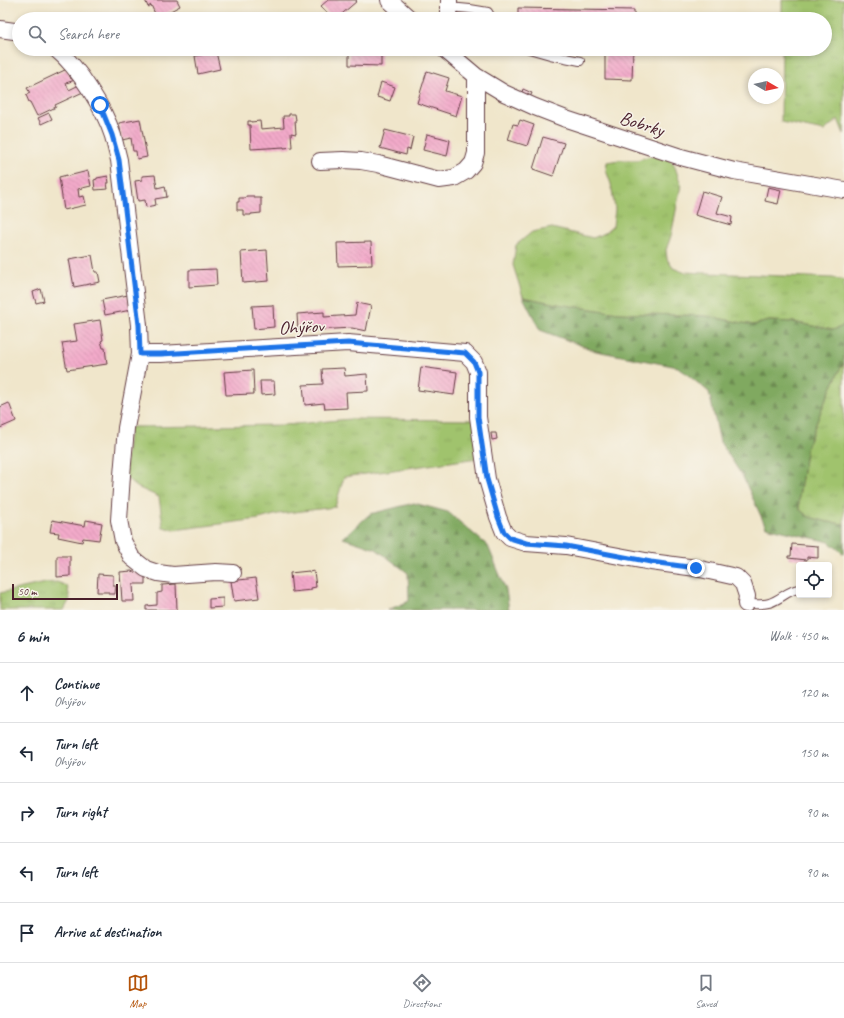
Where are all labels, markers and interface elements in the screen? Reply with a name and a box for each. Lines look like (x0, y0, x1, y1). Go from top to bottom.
search box (12, 12, 832, 56)
icon: search (26, 23, 48, 45)
text: Search here (58, 25, 119, 44)
north arrow (748, 68, 784, 104)
route start (91, 96, 109, 114)
street label: Bobrky (617, 106, 668, 143)
street label: Ohýřov (278, 314, 326, 340)
route end (687, 559, 705, 577)
map controls (796, 562, 832, 598)
button: locate (796, 562, 832, 598)
scale bar (12, 582, 118, 601)
text: 50 m (18, 584, 37, 598)
text: 6 min (16, 626, 49, 647)
text: Walk · 450 m (769, 628, 828, 644)
text: Continue (54, 675, 99, 694)
icon: ahead (16, 682, 38, 704)
text: 120 m (800, 685, 828, 701)
text: Ohýřov (54, 694, 85, 710)
text: Turn left (54, 735, 97, 754)
icon: left (16, 742, 38, 764)
text: 150 m (800, 745, 828, 761)
text: Ohýřov (54, 754, 85, 770)
icon: right (16, 802, 38, 824)
text: Turn right (54, 803, 107, 822)
text: 90 m (806, 805, 828, 821)
icon: left (16, 862, 38, 884)
text: Turn left (54, 863, 97, 882)
text: 90 m (806, 865, 828, 881)
icon: arrive (16, 922, 38, 944)
text: Arrive at destination (54, 923, 161, 942)
tab: Map (127, 972, 149, 1010)
tab: Directions (403, 972, 441, 1010)
tab: Saved (695, 972, 717, 1010)

